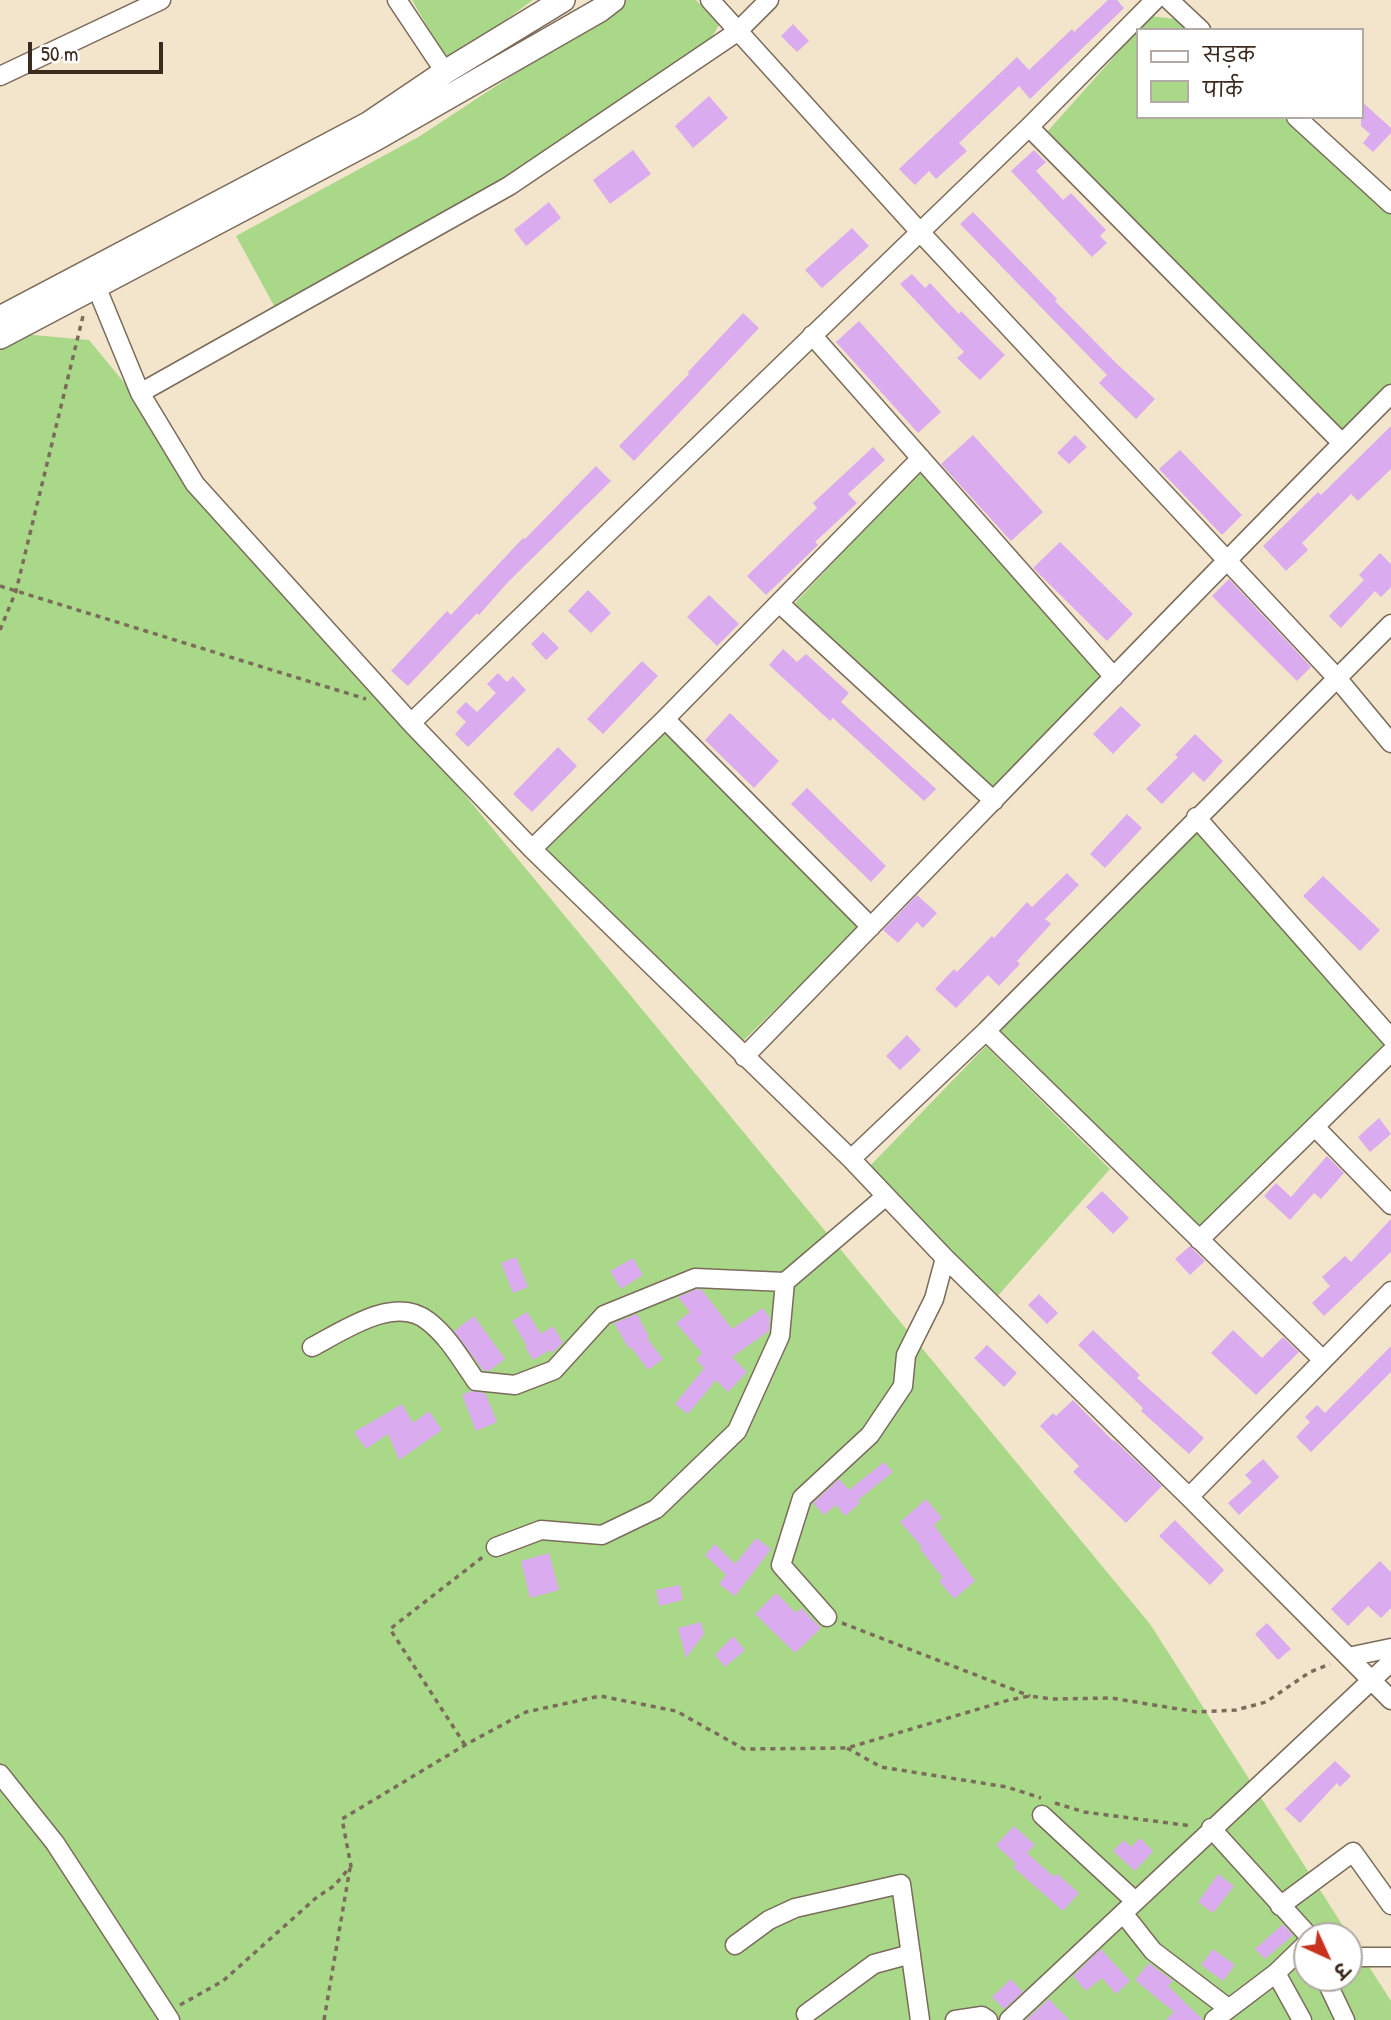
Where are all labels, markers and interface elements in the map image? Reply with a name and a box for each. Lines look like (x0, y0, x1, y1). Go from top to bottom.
scale bar (32, 28, 166, 72)
legend (1136, 28, 1363, 119)
text: 50 m (41, 39, 78, 68)
text: सड़क (1203, 40, 1255, 69)
text: पार्क (1203, 75, 1243, 104)
north arrow (1293, 1922, 1363, 1992)
text: उ (1328, 1957, 1355, 1984)

